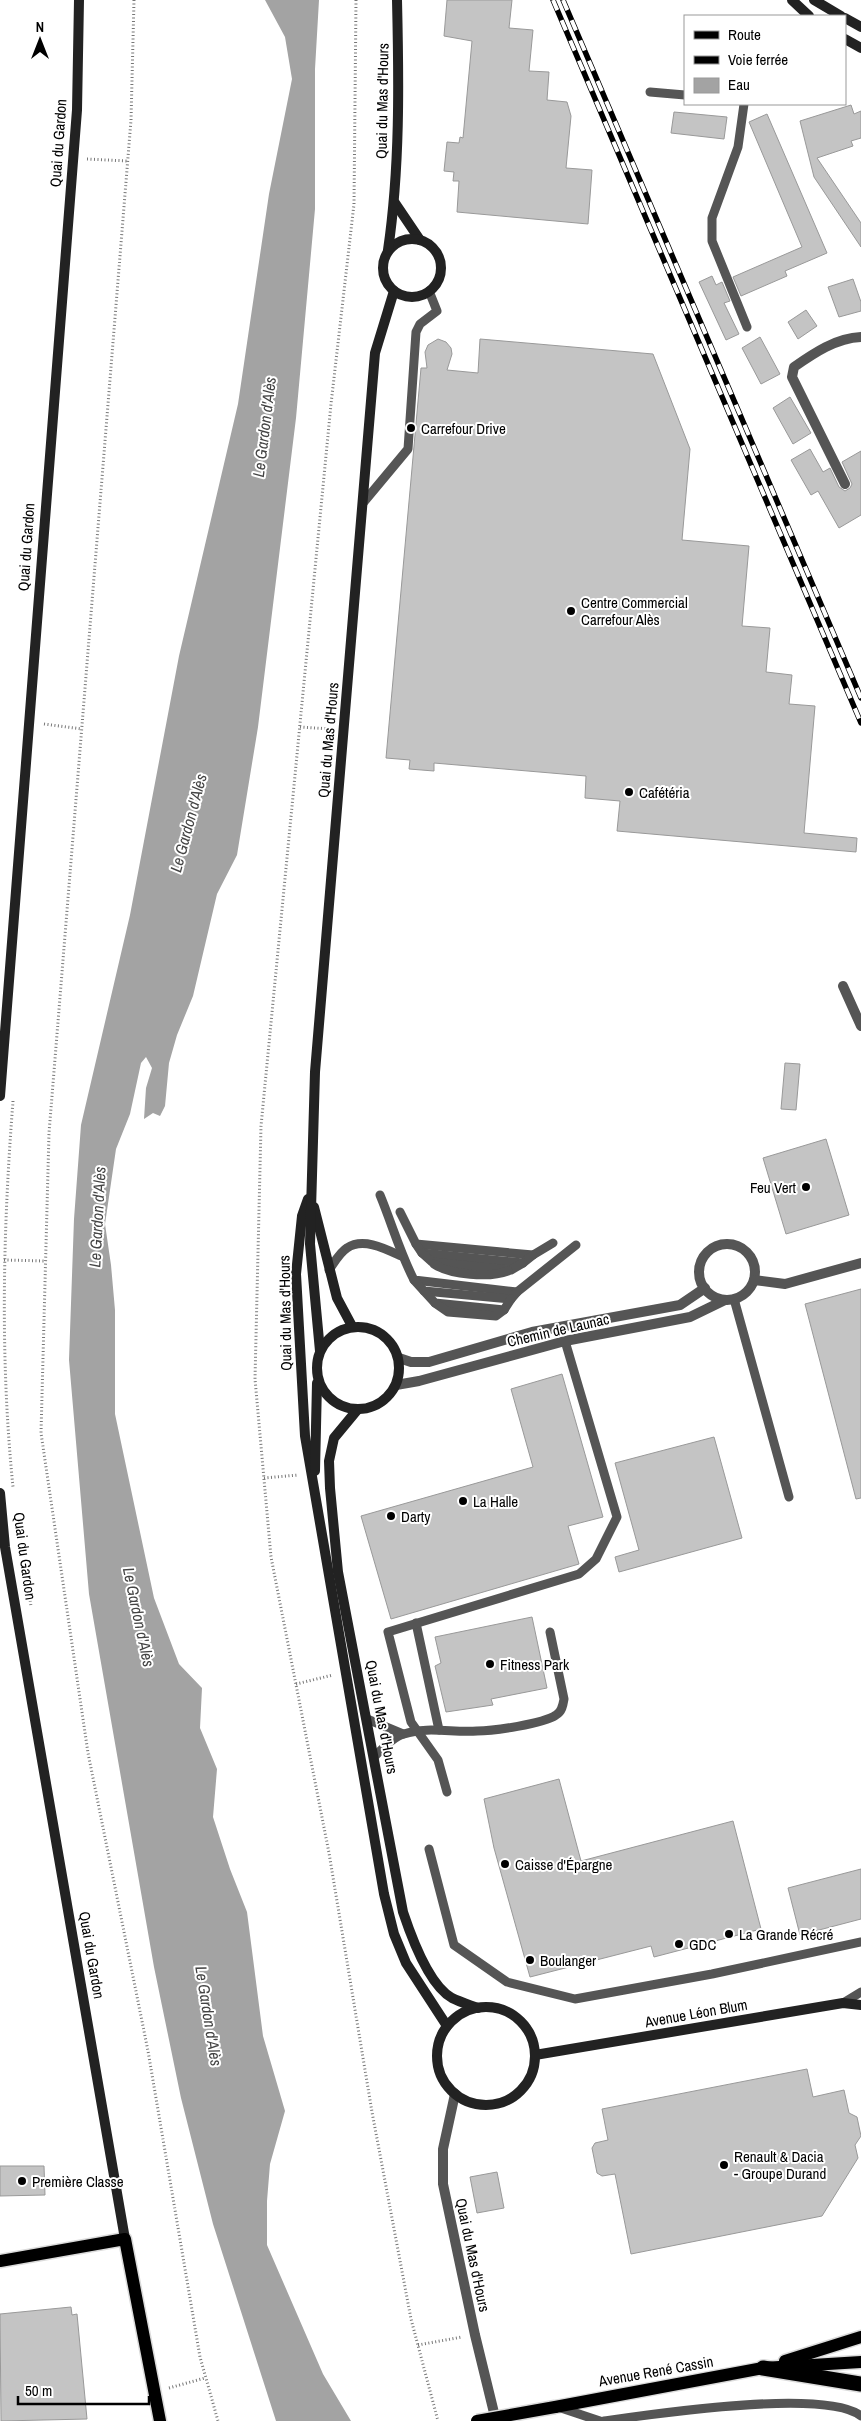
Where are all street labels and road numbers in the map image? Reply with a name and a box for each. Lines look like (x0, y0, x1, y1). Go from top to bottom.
street label: Quai du Mas d'Hours (370, 43, 394, 159)
street label: Quai du Gardon (44, 98, 72, 188)
street label: Quai du Gardon (12, 502, 40, 592)
street label: Quai du Mas d'Hours (312, 681, 344, 799)
street label: Quai du Mas d'Hours (273, 1255, 297, 1371)
street label: Chemin de Launac (505, 1308, 611, 1352)
street label: Quai du Gardon (8, 1511, 42, 1601)
street label: Quai du Mas d'Hours (361, 1658, 403, 1776)
street label: Quai du Gardon (74, 1910, 110, 2000)
street label: Avenue Léon Blum (642, 1994, 749, 2033)
street label: Quai du Mas d'Hours (451, 2196, 495, 2314)
street label: Avenue René Cassin (596, 2351, 715, 2392)

